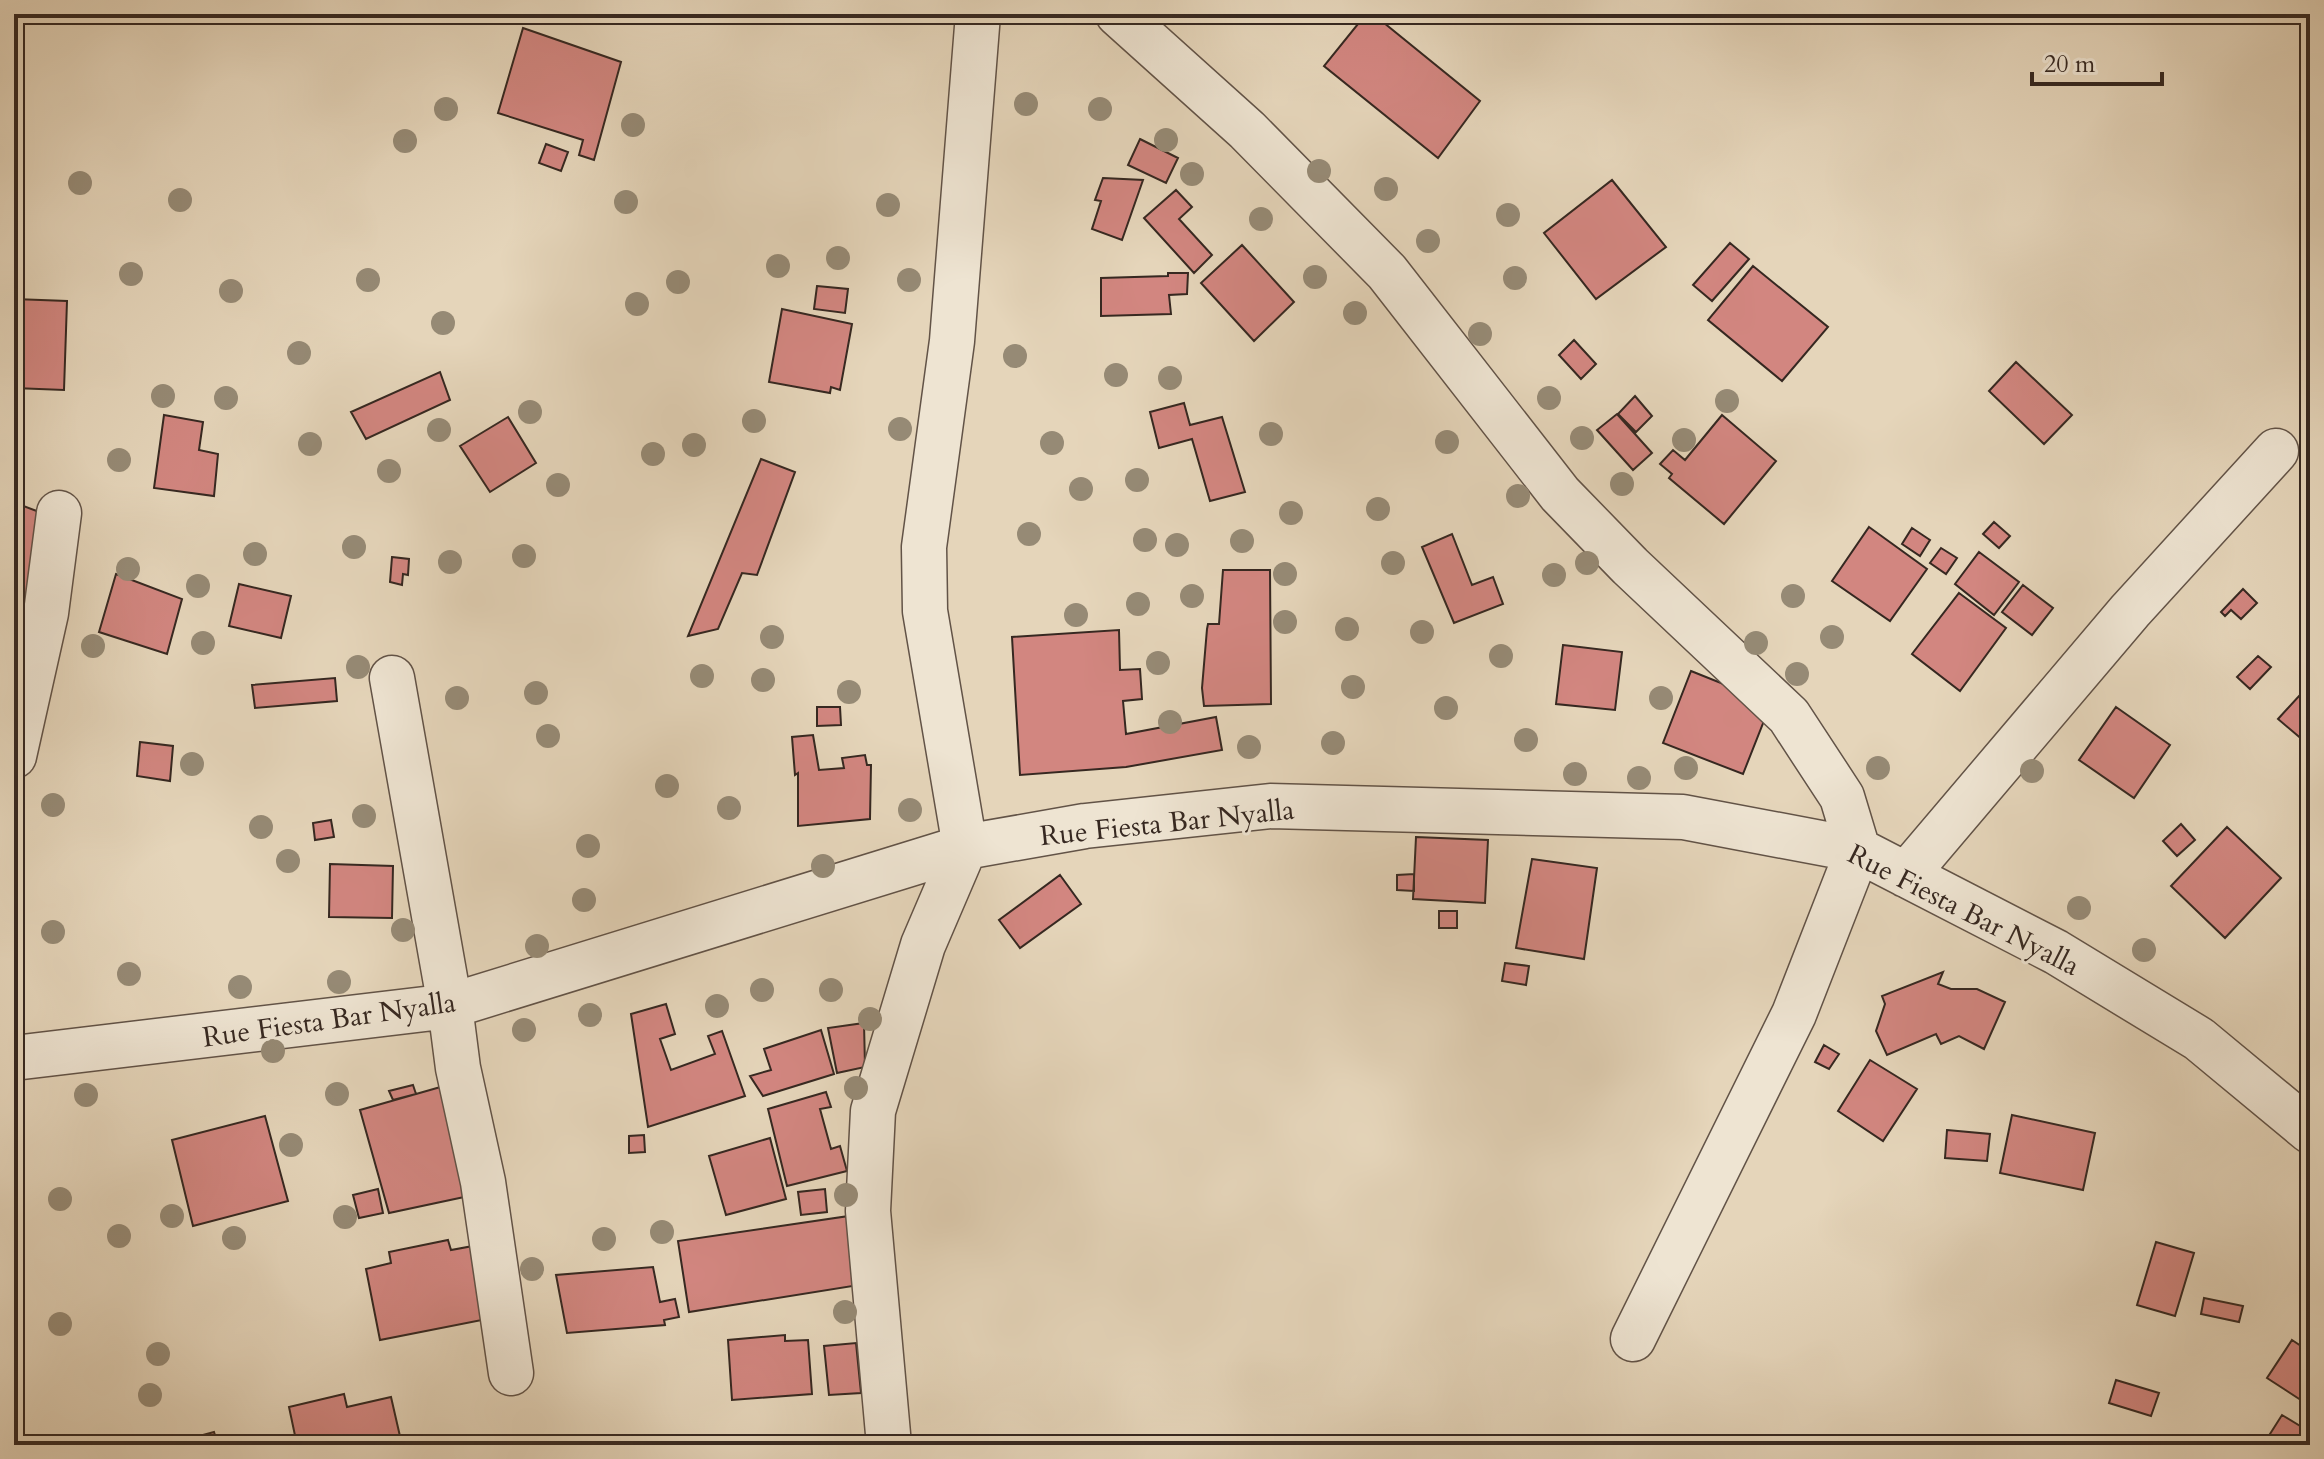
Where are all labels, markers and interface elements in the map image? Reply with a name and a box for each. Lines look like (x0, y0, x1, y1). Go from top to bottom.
scale bar (2032, 36, 2162, 86)
text: 20 m (2044, 48, 2096, 81)
street label: Rue Fiesta Bar Nyalla (1038, 791, 1296, 855)
street label: Rue Fiesta Bar Nyalla (1841, 835, 2086, 985)
street label: Rue Fiesta Bar Nyalla (200, 983, 458, 1057)

